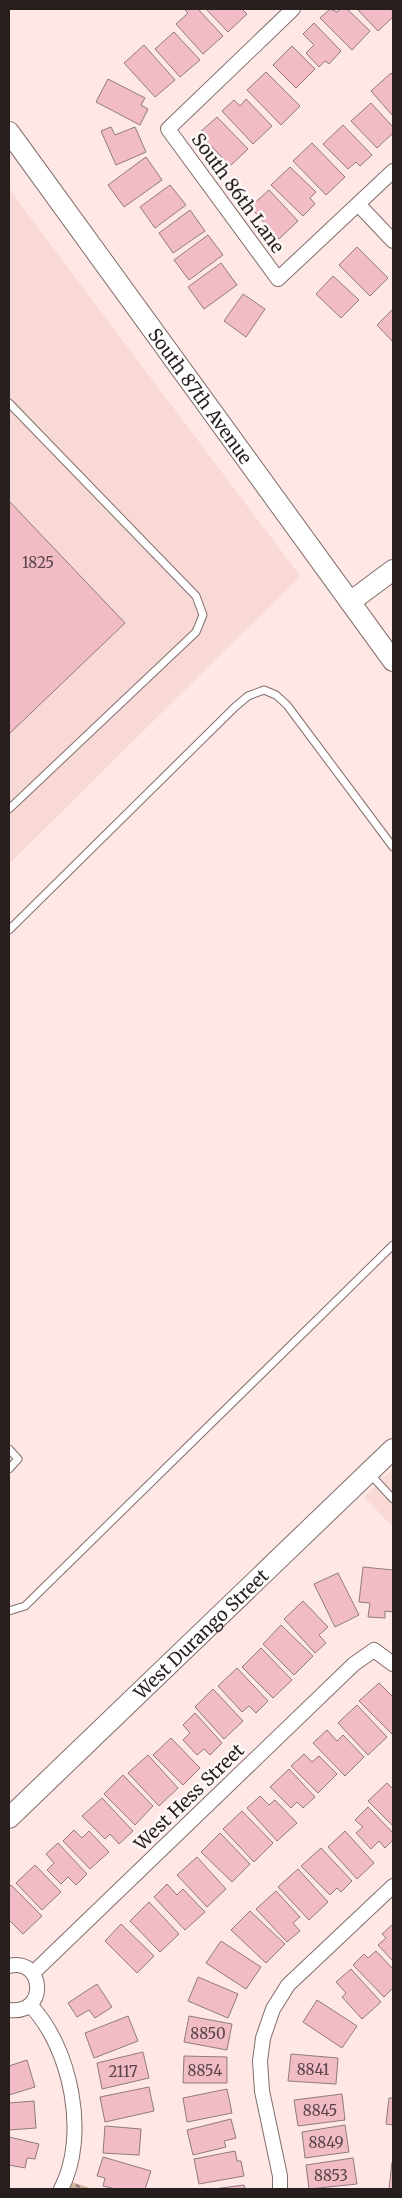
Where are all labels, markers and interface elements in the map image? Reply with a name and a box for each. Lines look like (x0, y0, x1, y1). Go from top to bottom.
street label: South 86th Lane (187, 129, 289, 257)
street label: South 87th Avenue (144, 323, 257, 468)
house number: 1825 (22, 553, 54, 572)
street label: West Durango Street (128, 1564, 273, 1704)
street label: West Hess Street (129, 1739, 249, 1856)
house number: 8850 (190, 2024, 226, 2043)
house number: 8841 (297, 2060, 330, 2079)
house number: 8854 (188, 2061, 222, 2080)
house number: 2117 (108, 2062, 138, 2081)
house number: 8845 (303, 2101, 337, 2120)
house number: 8849 (308, 2133, 344, 2152)
house number: 8853 (314, 2166, 348, 2185)

